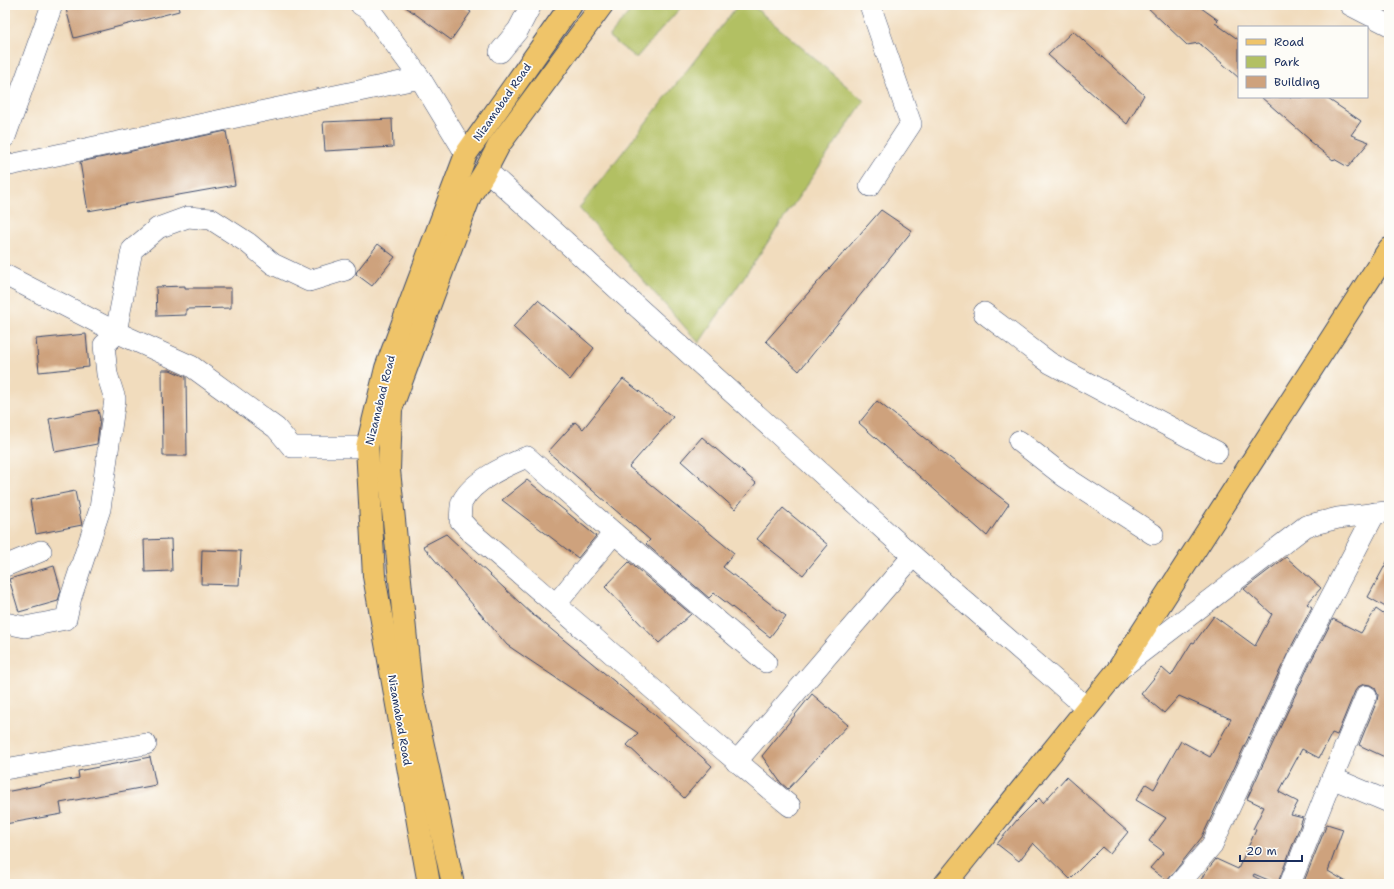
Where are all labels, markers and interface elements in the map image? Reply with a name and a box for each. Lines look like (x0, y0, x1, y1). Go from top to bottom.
legend (1238, 26, 1368, 98)
text: Road (1274, 34, 1305, 50)
text: Park (1274, 54, 1300, 70)
street label: Nizamabad Road (470, 60, 535, 144)
text: Building (1274, 74, 1320, 90)
street label: Nizamabad Road (362, 354, 399, 447)
street label: Nizamabad Road (384, 673, 415, 767)
scale bar (1240, 837, 1302, 863)
text: 20 m (1246, 843, 1277, 859)

